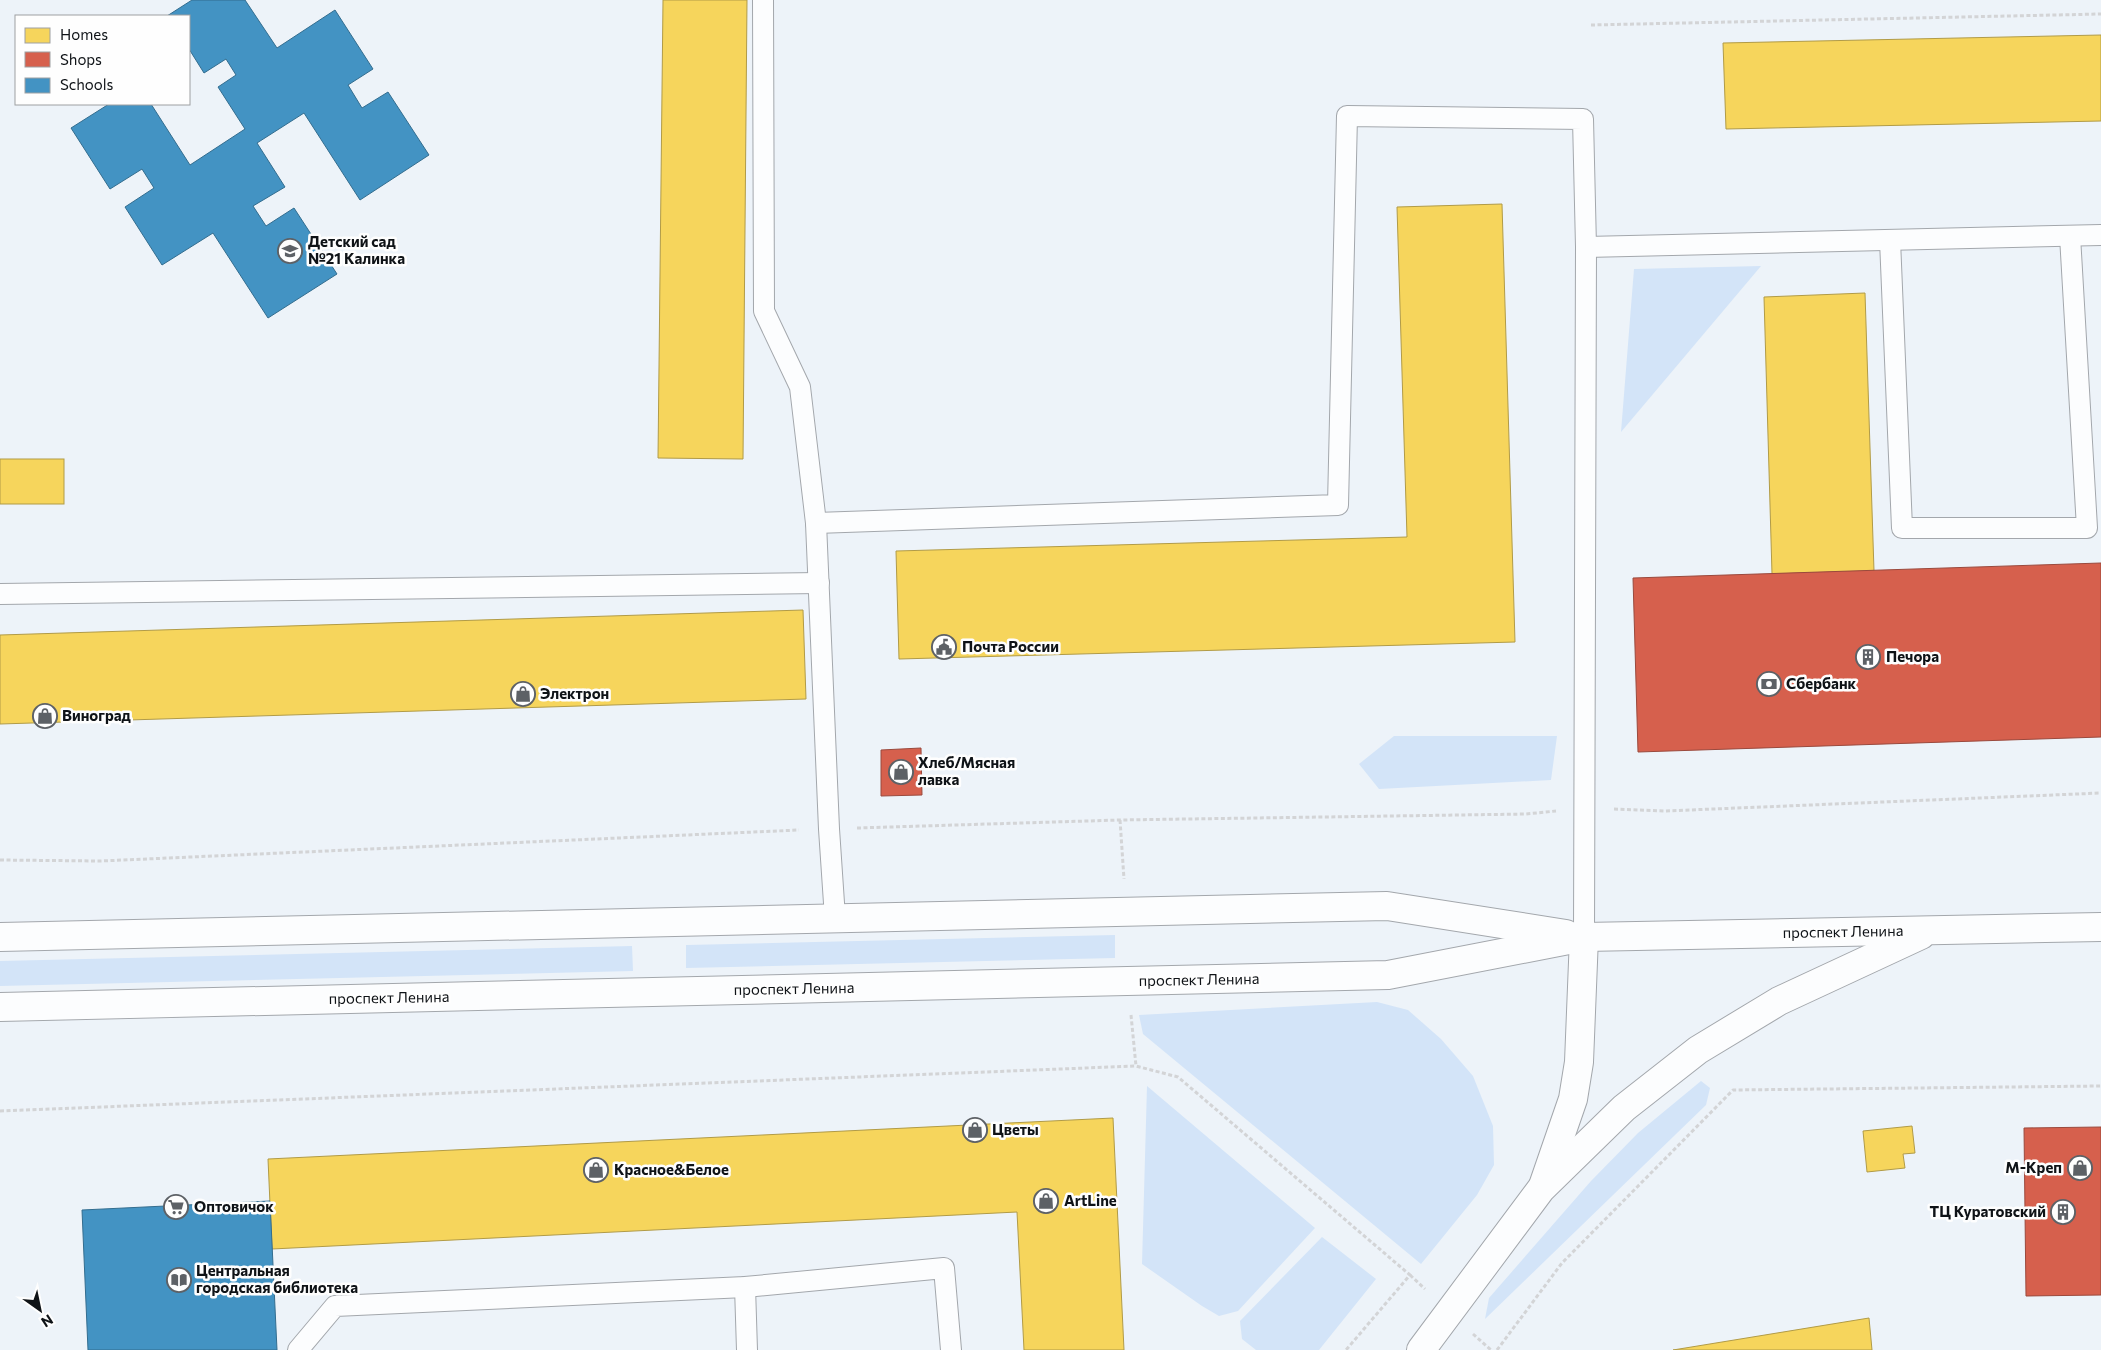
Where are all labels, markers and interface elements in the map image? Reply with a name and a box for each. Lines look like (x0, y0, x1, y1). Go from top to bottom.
legend (15, 15, 190, 105)
text: Homes (60, 25, 108, 43)
text: Shops (60, 50, 102, 68)
text: Schools (60, 75, 114, 93)
place label: Детский сад №21 Калинка (308, 232, 405, 267)
school or university icon: Детский сад №21 Калинка (277, 238, 303, 264)
public building icon: Почта России (931, 634, 957, 660)
place label: Почта России (962, 637, 1059, 655)
building icon: Печора (1855, 644, 1881, 670)
place label: Печора (1886, 647, 1939, 665)
bank icon: Сбербанк (1756, 671, 1782, 697)
place label: Сбербанк (1786, 674, 1857, 692)
shop icon: Электрон (510, 681, 536, 707)
place label: Электрон (540, 684, 609, 702)
shop icon: Виноград (32, 703, 58, 729)
place label: Виноград (62, 706, 132, 724)
place label: Хлеб/Мясная лавка (918, 753, 1015, 788)
shop icon: Хлеб/Мясная лавка (888, 759, 914, 785)
street label: проспект Ленина (1782, 921, 1904, 941)
street label: проспект Ленина (1138, 969, 1260, 989)
street label: проспект Ленина (733, 978, 855, 998)
street label: проспект Ленина (328, 987, 450, 1007)
shop icon: Цветы (962, 1117, 988, 1143)
place label: Цветы (992, 1120, 1039, 1138)
shop icon: М-Креп (2067, 1155, 2093, 1181)
shop icon: Красное&Белое (583, 1157, 609, 1183)
place label: М-Креп (2005, 1158, 2062, 1176)
place label: Красное&Белое (614, 1160, 729, 1178)
shop icon: ArtLine (1033, 1188, 1059, 1214)
place label: ArtLine (1064, 1191, 1117, 1209)
supermarket icon: Оптовичок (163, 1194, 189, 1220)
place label: Оптовичок (194, 1197, 274, 1215)
building icon: ТЦ Куратовский (2050, 1199, 2076, 1225)
place label: ТЦ Куратовский (1930, 1202, 2046, 1220)
place label: Центральная городская библиотека (196, 1261, 358, 1296)
library icon: Центральная городская библиотека (166, 1267, 192, 1293)
north arrow (15, 1285, 65, 1335)
text: N (38, 1311, 56, 1331)

